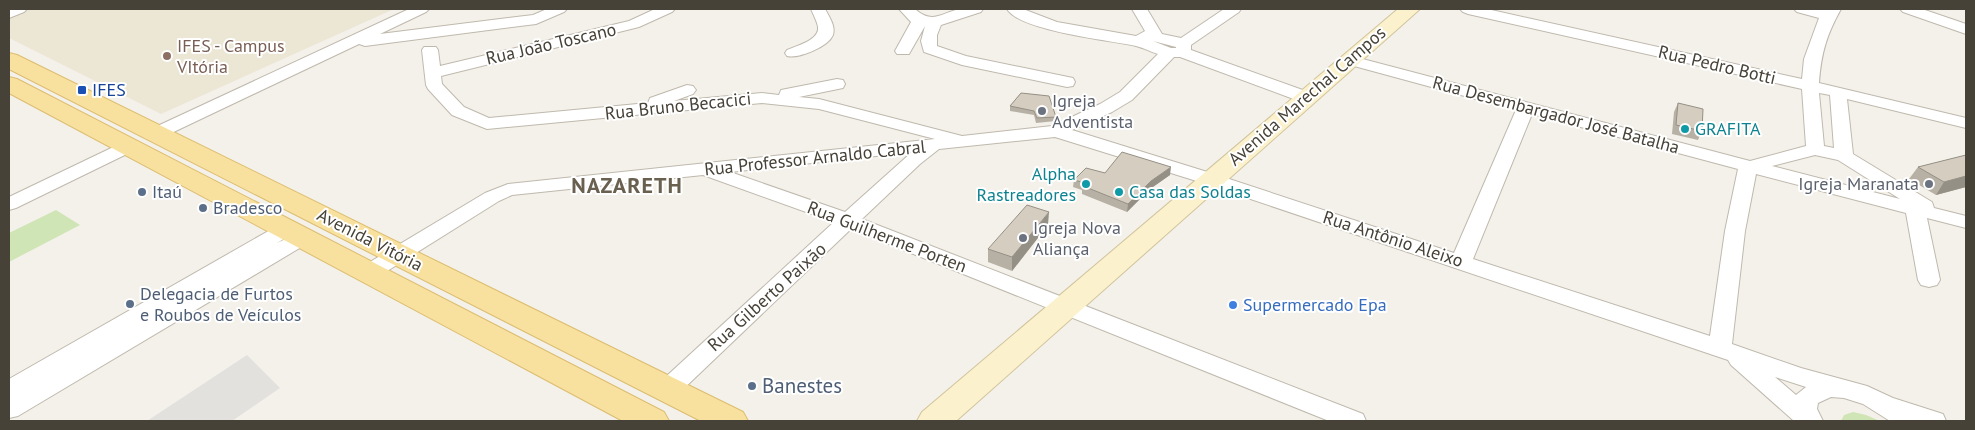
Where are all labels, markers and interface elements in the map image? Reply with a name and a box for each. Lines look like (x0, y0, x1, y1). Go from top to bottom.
street label: Rua João Toscano (483, 17, 618, 70)
street label: Avenida Marechal Campos (1223, 21, 1390, 170)
place label: IFES - Campus VItória (176, 34, 285, 78)
street label: Rua Pedro Botti (1656, 40, 1778, 89)
marker: IFES - Campus VItória (161, 50, 173, 62)
street label: Rua Desembargador José Batalha (1430, 70, 1682, 159)
place label: IFES (92, 78, 126, 101)
marker: IFES (76, 84, 88, 96)
street label: Rua Bruno Becacici (604, 86, 752, 125)
place label: Igreja Adventista (1052, 89, 1133, 133)
marker: Igreja Adventista (1036, 105, 1048, 117)
place label: GRAFITA (1695, 117, 1761, 140)
marker: GRAFITA (1679, 123, 1691, 135)
street label: Rua Professor Arnaldo Cabral (703, 134, 928, 181)
place label: Alpha Rastreadores (976, 162, 1076, 206)
district label: NAZARETH (571, 171, 683, 199)
place label: Igreja Maranata (1798, 172, 1919, 195)
marker: Alpha Rastreadores (1080, 178, 1092, 190)
marker: Igreja Maranata (1923, 178, 1935, 190)
place label: Itaú (152, 180, 182, 203)
place label: Casa das Soldas (1129, 180, 1251, 203)
marker: Itaú (136, 186, 148, 198)
marker: Casa das Soldas (1113, 186, 1125, 198)
place label: Bradesco (213, 196, 282, 219)
street label: Rua Guilherme Porten (804, 196, 970, 278)
marker: Bradesco (197, 202, 209, 214)
street label: Avenida Vitória (314, 203, 427, 276)
street label: Rua Antônio Aleixo (1320, 205, 1466, 272)
place label: Igreja Nova Aliança (1033, 216, 1121, 260)
marker: Igreja Nova Aliança (1017, 232, 1029, 244)
street label: Rua Gilberto Paixão (702, 237, 831, 356)
place label: Delegacia de Furtos e Roubos de Veículos (140, 282, 301, 326)
place label: Supermercado Epa (1243, 293, 1387, 316)
marker: Delegacia de Furtos e Roubos de Veículos (124, 298, 136, 310)
marker: Supermercado Epa (1227, 299, 1239, 311)
place label: Banestes (762, 372, 842, 399)
marker: Banestes (746, 380, 758, 392)

